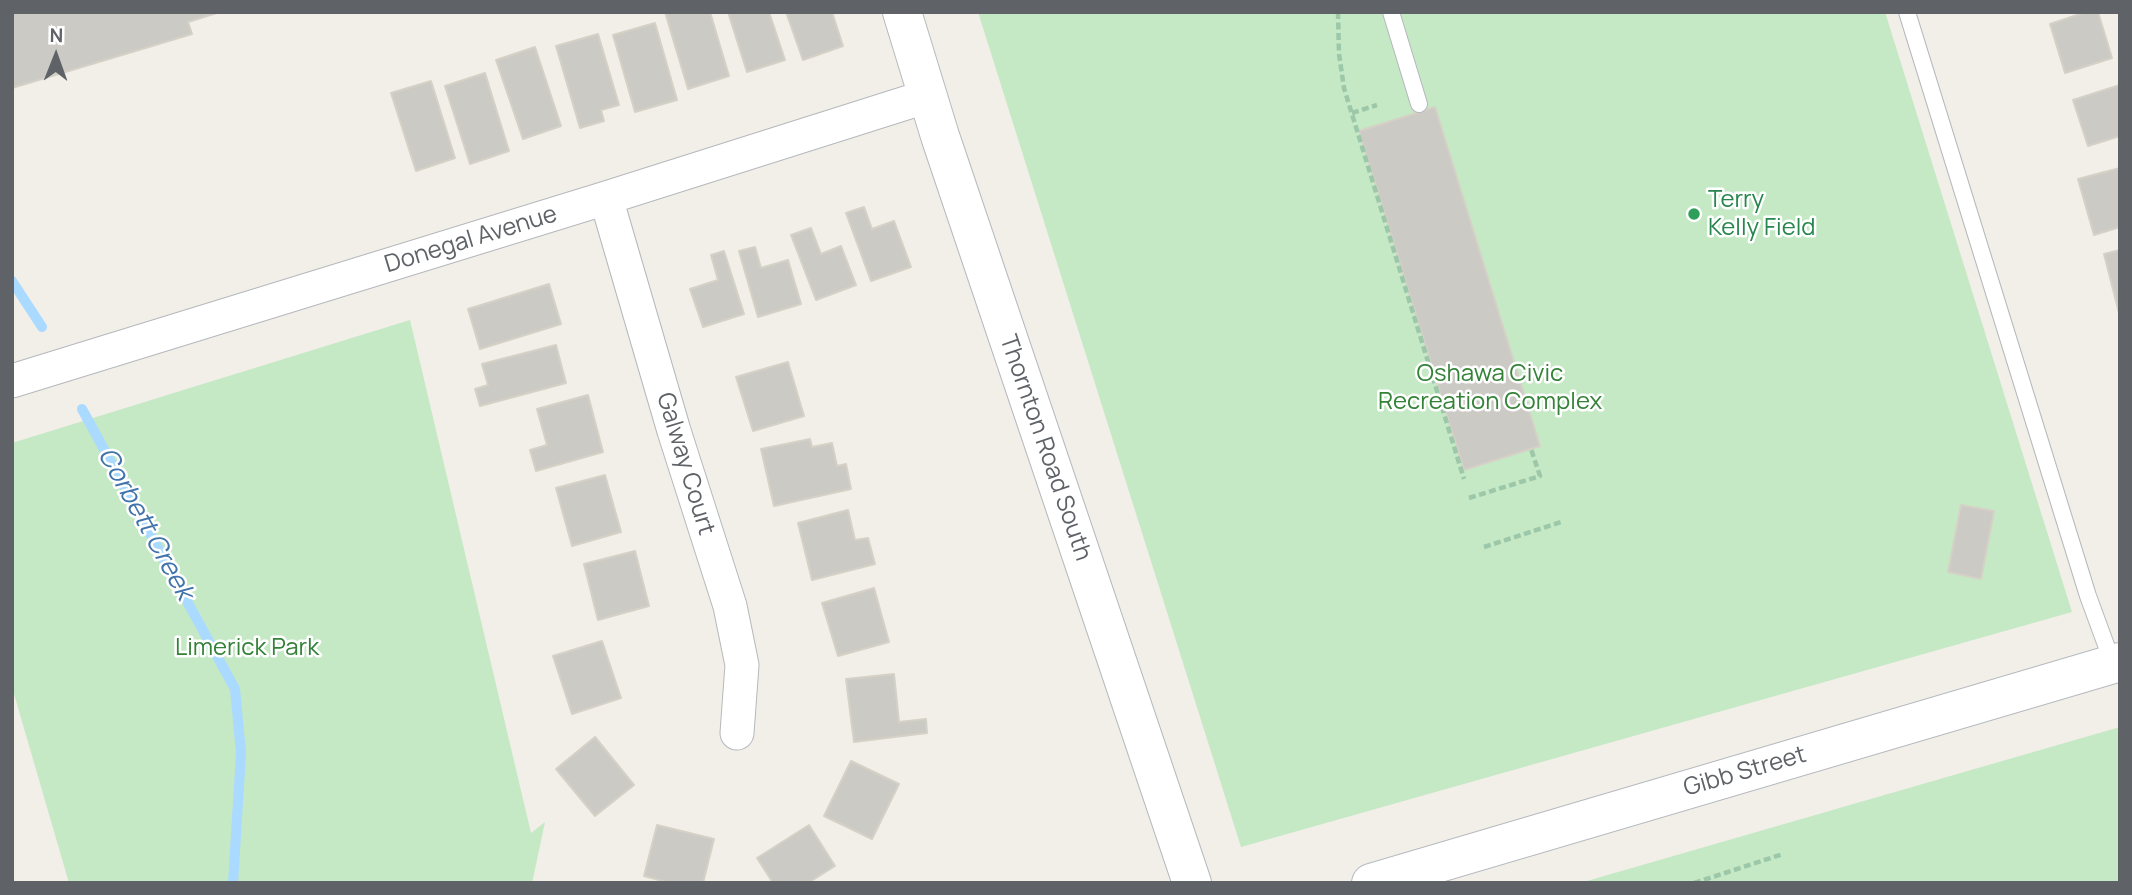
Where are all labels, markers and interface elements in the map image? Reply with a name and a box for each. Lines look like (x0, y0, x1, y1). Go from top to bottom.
north arrow (21, 21, 91, 91)
text: N (49, 22, 63, 48)
place label: Terry Kelly Field (1708, 186, 1816, 242)
street label: Donegal Avenue (381, 200, 561, 280)
marker: Terry Kelly Field (1686, 206, 1702, 222)
street label: Thornton Road South (993, 331, 1097, 565)
park label: Oshawa Civic Recreation Complex (1378, 360, 1602, 416)
street label: Galway Court (650, 389, 720, 539)
water label: Corbett Creek (90, 442, 200, 606)
park label: Limerick Park (175, 634, 319, 662)
street label: Gibb Street (1680, 741, 1810, 803)

